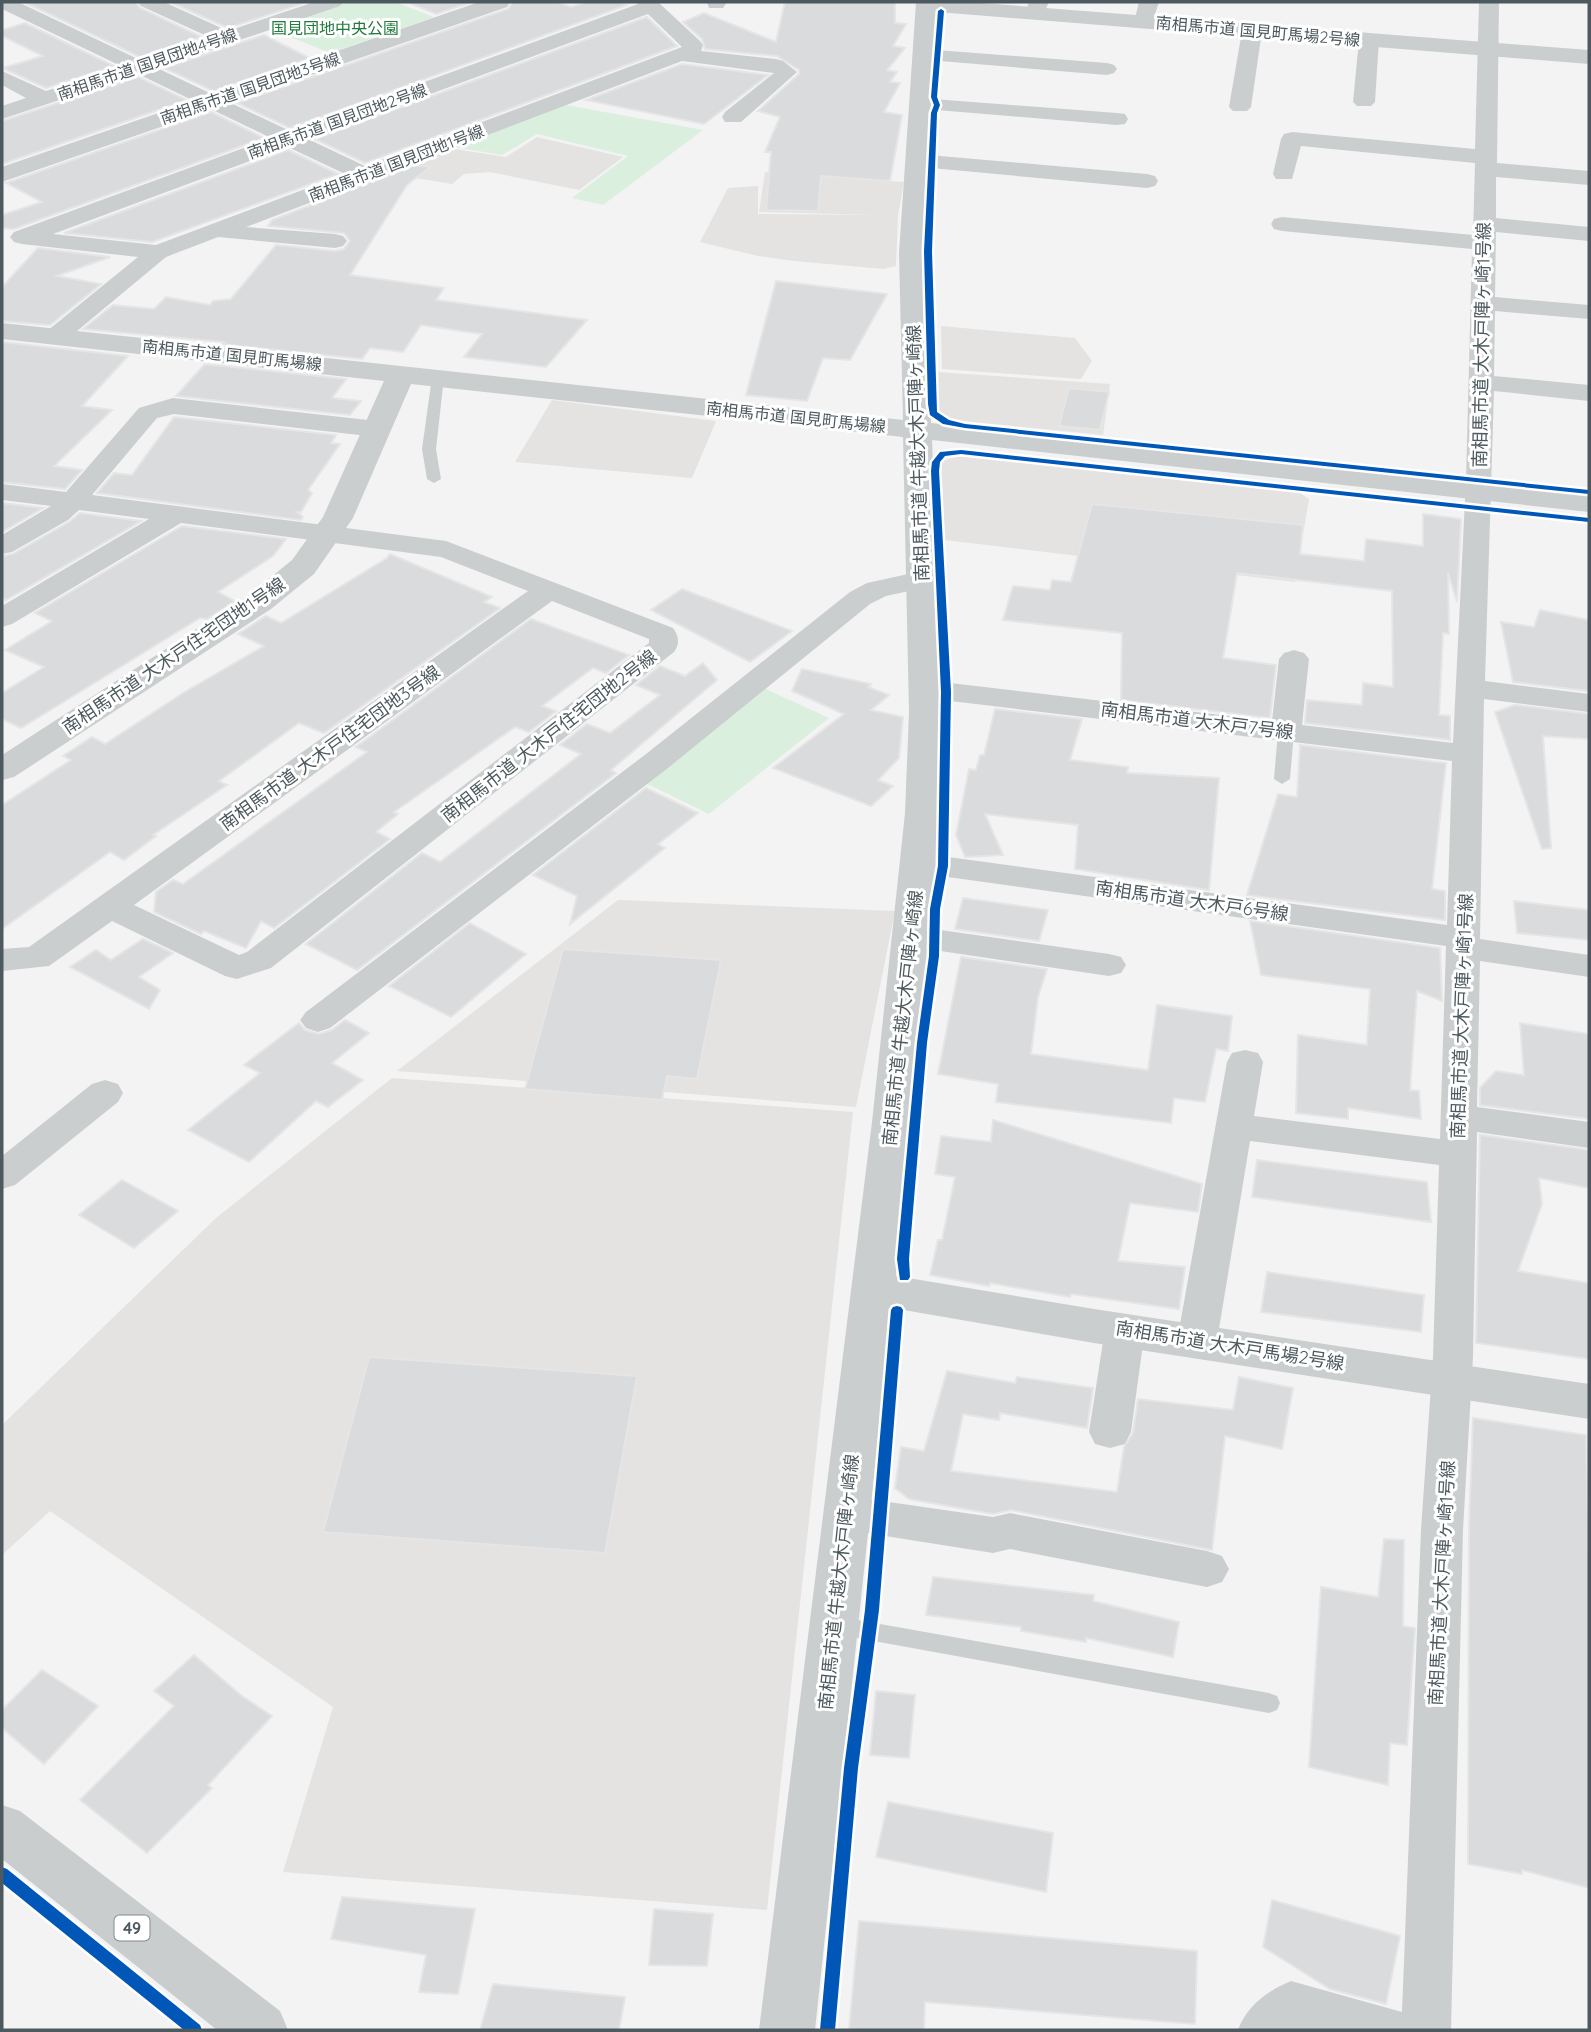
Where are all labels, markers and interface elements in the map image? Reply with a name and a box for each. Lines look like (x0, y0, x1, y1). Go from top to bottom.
street label: 南相馬市道 国見町馬場2号線 (1155, 12, 1361, 50)
park label: 国見団地中央公園 (271, 18, 399, 38)
street label: 南相馬市道 国見団地4号線 (54, 24, 240, 104)
street label: 南相馬市道 国見団地3号線 (158, 48, 342, 128)
street label: 南相馬市道 国見団地2号線 (245, 79, 429, 163)
street label: 南相馬市道 国見団地1号線 (305, 120, 487, 206)
street label: 南相馬市道 大木戸陣ヶ崎1号線 (1468, 222, 1495, 468)
street label: 南相馬市道 牛越大木戸陣ヶ崎線 (902, 324, 933, 582)
street label: 南相馬市道 国見町馬場線 (141, 336, 323, 374)
street label: 南相馬市道 国見町馬場線 (705, 398, 887, 436)
street label: 南相馬市道 大木戸住宅団地1号線 (58, 572, 289, 739)
street label: 南相馬市道 大木戸住宅団地2号線 (436, 644, 661, 827)
street label: 南相馬市道 大木戸住宅団地3号線 (215, 660, 444, 835)
street label: 南相馬市道 大木戸7号線 (1099, 697, 1295, 744)
street label: 南相馬市道 大木戸6号線 (1094, 876, 1290, 925)
street label: 南相馬市道 牛越大木戸陣ヶ崎線 (878, 889, 927, 1147)
street label: 南相馬市道 大木戸陣ヶ崎1号線 (1446, 893, 1477, 1139)
street label: 南相馬市道 大木戸馬場2号線 (1114, 1316, 1346, 1375)
street label: 南相馬市道 牛越大木戸陣ヶ崎線 (814, 1453, 863, 1711)
street label: 南相馬市道 大木戸陣ヶ崎1号線 (1424, 1460, 1459, 1706)
road number: 49 (114, 1916, 150, 1940)

